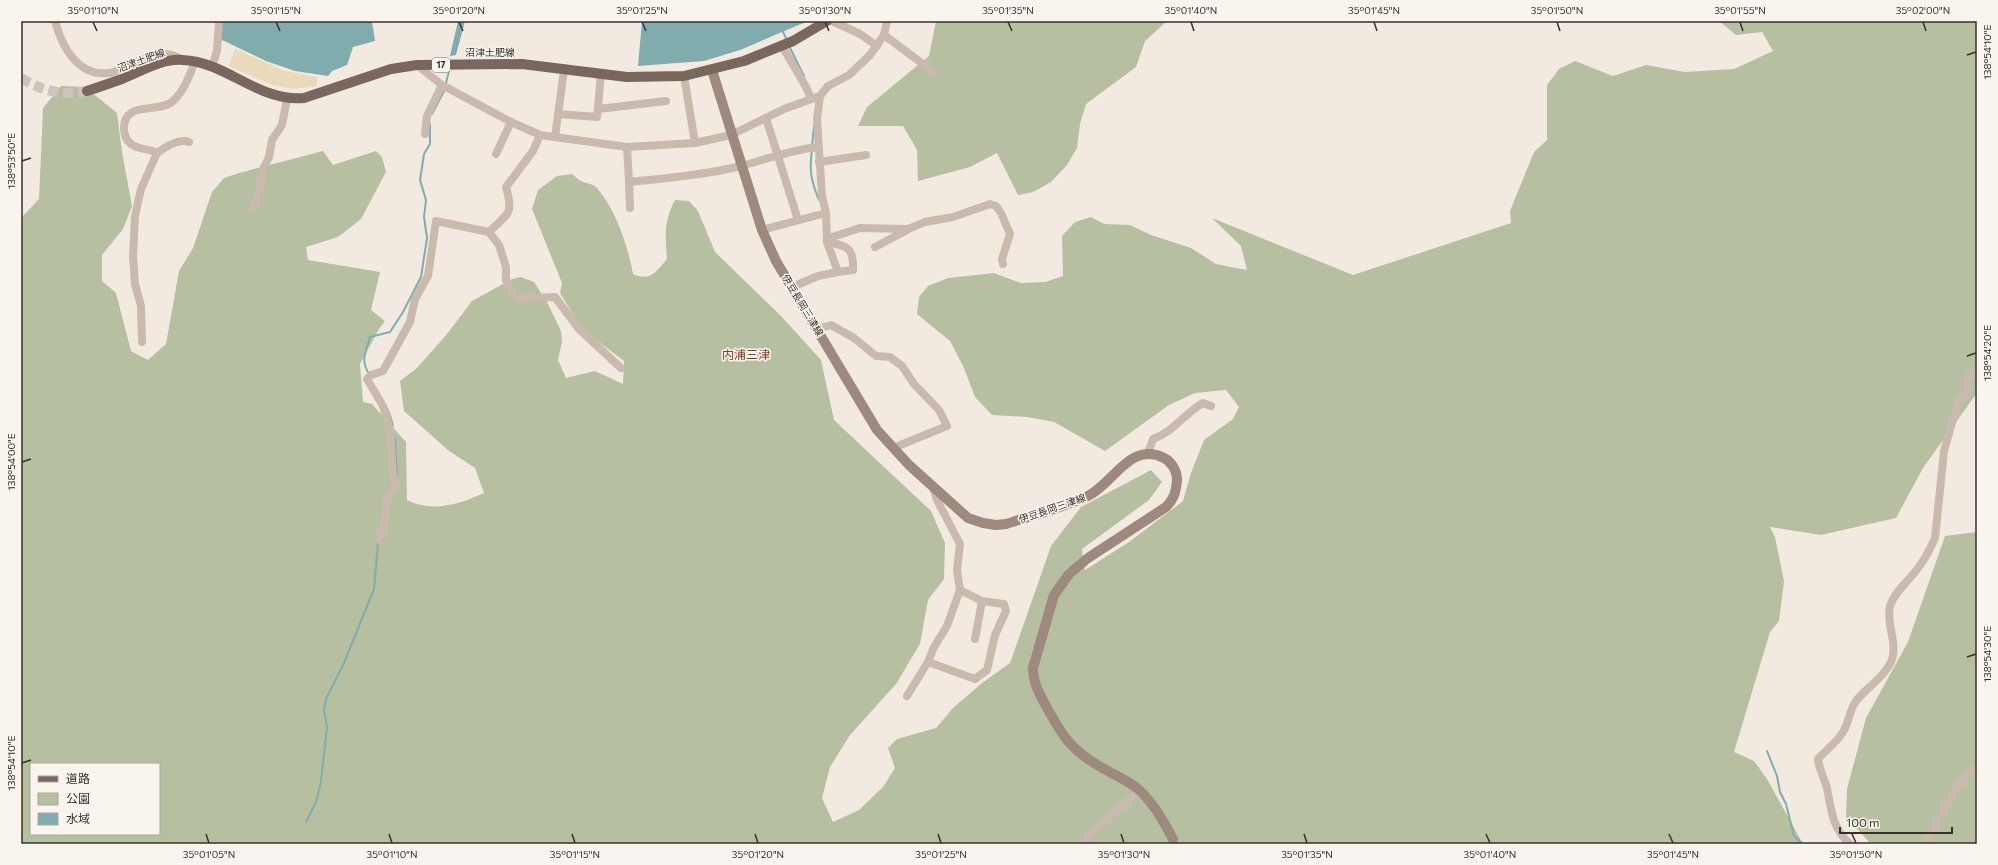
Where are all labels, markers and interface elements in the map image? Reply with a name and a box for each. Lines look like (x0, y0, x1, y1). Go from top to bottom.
text: 35°01'10"N (67, 4, 119, 16)
text: 35°01'15"N (251, 4, 301, 16)
text: 35°01'20"N (433, 4, 485, 16)
text: 35°01'25"N (616, 4, 668, 16)
text: 35°01'30"N (799, 4, 851, 16)
text: 35°01'35"N (982, 4, 1034, 16)
text: 35°01'40"N (1165, 4, 1217, 16)
text: 35°01'45"N (1348, 4, 1400, 16)
text: 35°01'50"N (1531, 4, 1583, 16)
text: 35°01'55"N (1714, 4, 1766, 16)
text: 35°02'00"N (1896, 4, 1950, 16)
text: 138°54'10"E (1981, 24, 1993, 79)
street label: 沼津土肥線 (115, 46, 167, 74)
street label: 沼津土肥線 (465, 46, 515, 58)
road number: 17 (432, 58, 450, 72)
text: 138°53'50"E (5, 133, 17, 189)
street label: 伊豆長岡三津線 (780, 272, 826, 338)
text: 138°54'20"E (1981, 325, 1993, 381)
district label: 内浦三津 (722, 347, 770, 361)
text: 138°54'00"E (5, 433, 17, 491)
street label: 伊豆長岡三津線 (1017, 491, 1087, 525)
text: 138°54'30"E (1981, 626, 1993, 682)
text: 138°54'10"E (5, 735, 17, 790)
legend (30, 763, 160, 835)
text: 道路 (66, 771, 90, 785)
text: 公園 (66, 791, 90, 805)
scale bar (1840, 809, 1952, 835)
text: 水域 (66, 811, 90, 825)
text: 100 m (1846, 815, 1880, 829)
text: 35°01'05"N (183, 848, 235, 860)
text: 35°01'10"N (366, 848, 418, 860)
text: 35°01'15"N (550, 848, 600, 860)
text: 35°01'20"N (732, 848, 784, 860)
text: 35°01'25"N (915, 848, 967, 860)
text: 35°01'30"N (1098, 848, 1150, 860)
text: 35°01'35"N (1281, 848, 1333, 860)
text: 35°01'40"N (1464, 848, 1516, 860)
text: 35°01'45"N (1647, 848, 1699, 860)
text: 35°01'50"N (1830, 848, 1882, 860)

